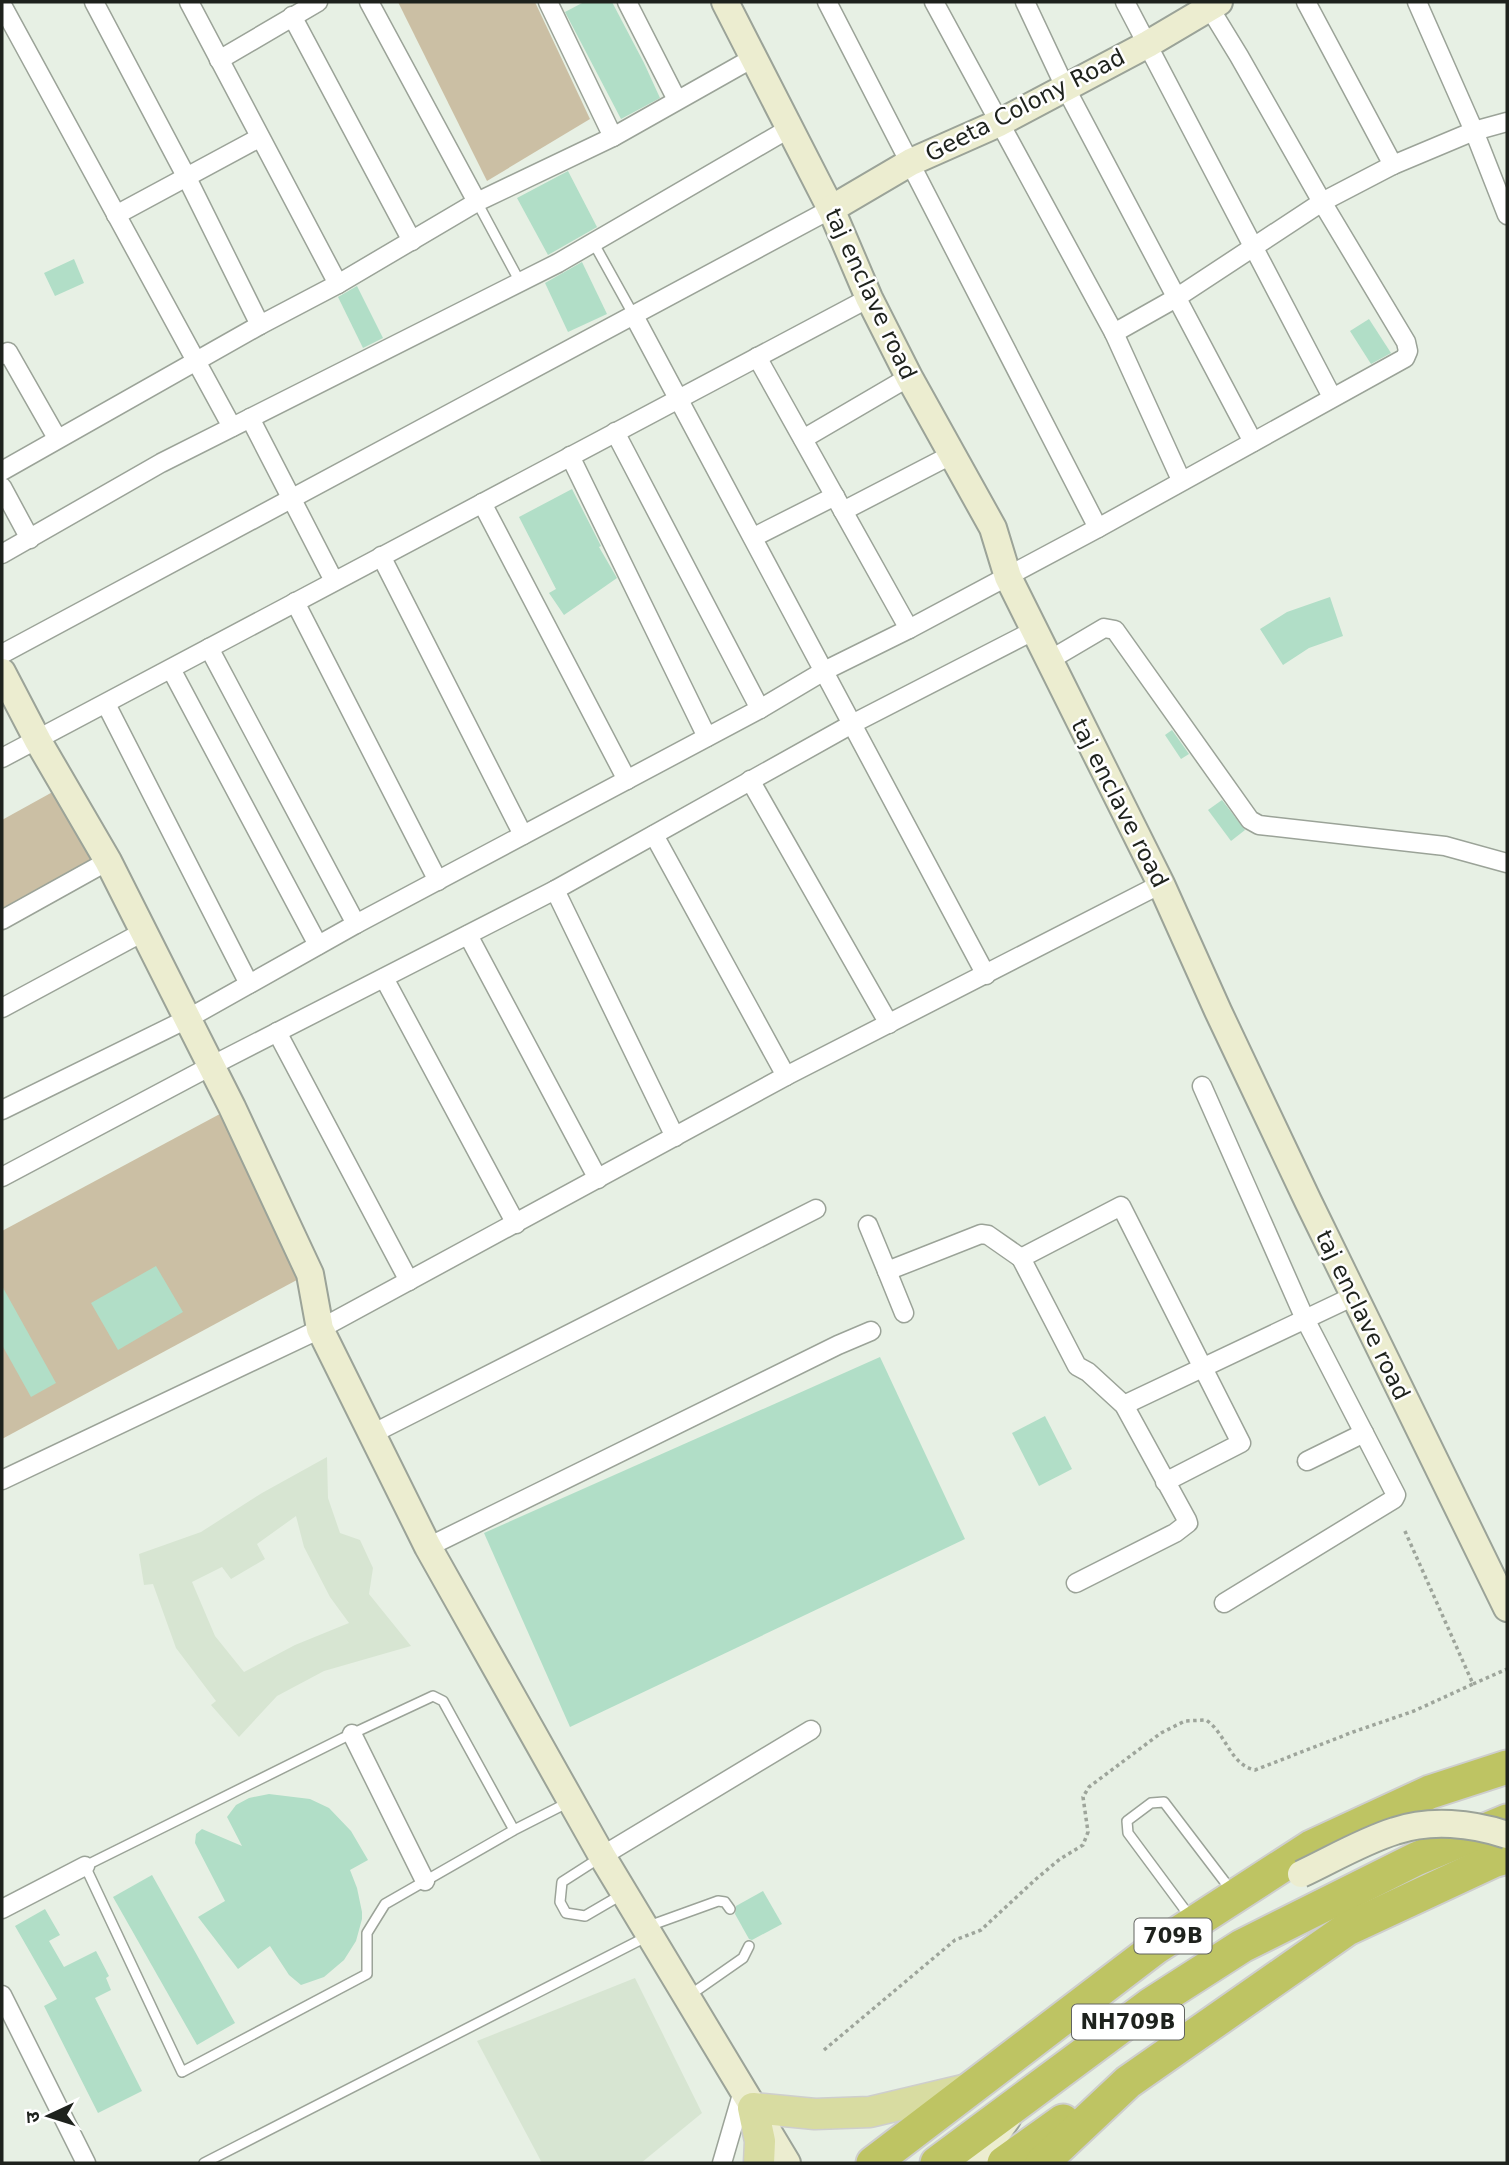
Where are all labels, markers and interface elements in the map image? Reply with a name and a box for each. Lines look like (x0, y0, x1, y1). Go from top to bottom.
street label: Geeta Colony Road (921, 43, 1129, 167)
street label: taj enclave road (820, 204, 922, 384)
street label: taj enclave road (1066, 714, 1174, 892)
street label: taj enclave road (1311, 1226, 1415, 1404)
road number: 709B (1134, 1918, 1212, 1954)
road number: NH709B (1072, 2004, 1184, 2039)
north arrow (14, 2081, 84, 2151)
text: उ (21, 2110, 43, 2124)

